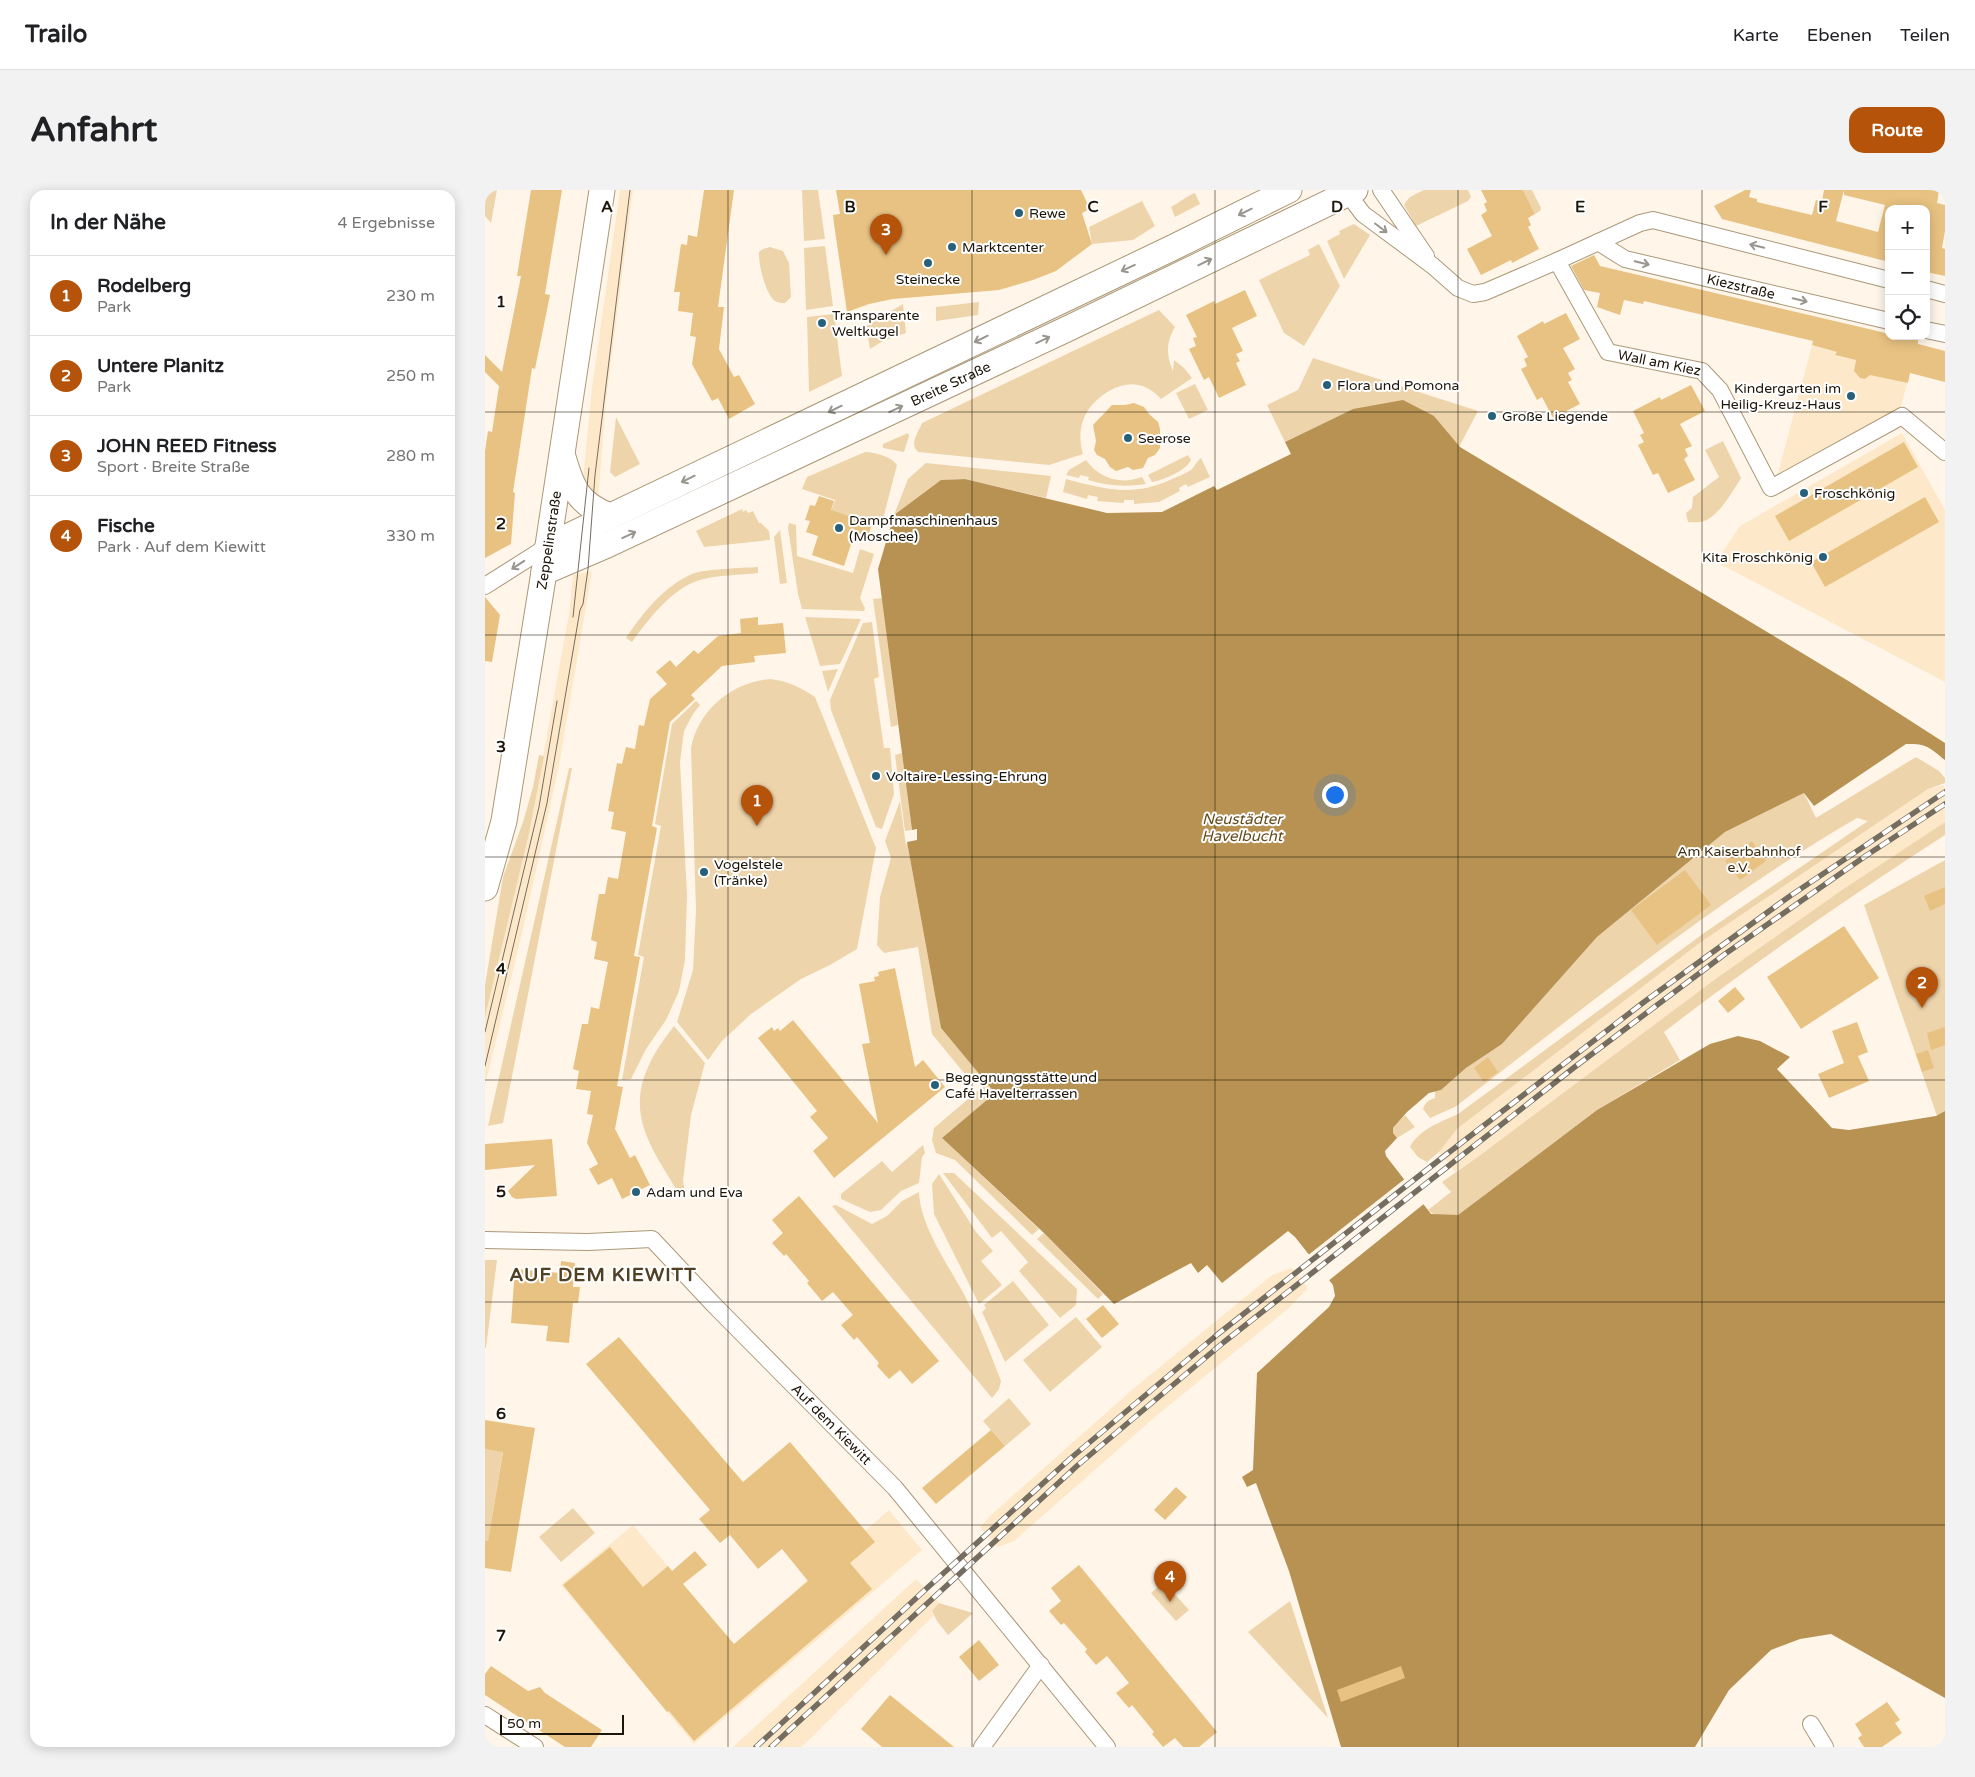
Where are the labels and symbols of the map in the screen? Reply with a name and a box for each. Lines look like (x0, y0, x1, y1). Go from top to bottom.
text: A (601, 197, 613, 217)
text: B (844, 197, 856, 217)
text: C (1087, 197, 1099, 217)
text: D (1331, 197, 1343, 217)
text: E (1575, 197, 1585, 217)
text: F (1818, 197, 1828, 217)
place label: Rewe (1029, 205, 1066, 222)
marker: Rewe (1013, 207, 1025, 219)
one-way arrow (1238, 207, 1253, 217)
pin: 3 (870, 214, 902, 255)
one-way arrow (1374, 223, 1387, 234)
place label: Marktcenter (962, 239, 1044, 256)
marker: Marktcenter (946, 241, 958, 253)
one-way arrow (1749, 241, 1765, 251)
marker: Steinecke (922, 257, 934, 269)
one-way arrow (1197, 257, 1212, 267)
one-way arrow (1633, 259, 1649, 268)
one-way arrow (1121, 264, 1136, 274)
street label: Kiezstraße (1705, 270, 1777, 303)
place label: Steinecke (896, 271, 960, 288)
text: 1 (496, 292, 506, 312)
one-way arrow (1791, 296, 1807, 305)
place label: Transparente Weltkugel (832, 307, 920, 340)
marker: Transparente Weltkugel (816, 317, 828, 329)
one-way arrow (974, 334, 989, 344)
one-way arrow (1035, 335, 1050, 344)
street label: Wall am Kiez (1616, 346, 1702, 380)
street label: Breite Straße (908, 358, 993, 410)
place label: Flora und Pomona (1337, 377, 1459, 394)
marker: Flora und Pomona (1321, 379, 1333, 391)
place label: Kindergarten im Heilig-Kreuz-Haus (1720, 380, 1841, 413)
marker: Kindergarten im Heilig-Kreuz-Haus (1845, 390, 1857, 402)
one-way arrow (828, 404, 843, 414)
one-way arrow (888, 404, 903, 413)
place label: Große Liegende (1502, 408, 1608, 425)
marker: Große Liegende (1486, 410, 1498, 422)
place label: Seerose (1138, 430, 1191, 447)
marker: Seerose (1122, 432, 1134, 444)
one-way arrow (681, 474, 696, 484)
place label: Froschkönig (1814, 485, 1895, 502)
marker: Froschkönig (1798, 487, 1810, 499)
street label: Zeppelinstraße (533, 490, 565, 591)
place label: Dampfmaschinenhaus (Moschee) (849, 512, 998, 545)
text: 2 (496, 514, 506, 534)
marker: Dampfmaschinenhaus (Moschee) (833, 522, 845, 534)
one-way arrow (621, 530, 636, 539)
place label: Kita Froschkönig (1702, 549, 1813, 566)
marker: Kita Froschkönig (1817, 551, 1829, 563)
one-way arrow (511, 559, 525, 570)
text: 3 (496, 737, 506, 757)
place label: Voltaire-Lessing-Ehrung (886, 768, 1047, 785)
marker: Voltaire-Lessing-Ehrung (870, 770, 882, 782)
your location (1322, 782, 1348, 808)
pin: 1 (741, 785, 773, 826)
water label: Neustädter Havelbucht (1202, 810, 1285, 845)
park label: Am Kaiserbahnhof e.V. (1677, 843, 1801, 876)
place label: Vogelstele (Tränke) (714, 856, 783, 889)
marker: Vogelstele (Tränke) (698, 866, 710, 878)
text: 4 (496, 959, 506, 979)
pin: 2 (1906, 967, 1938, 1008)
place label: Begegnungsstätte und Café Havelterrassen (945, 1069, 1097, 1102)
marker: Begegnungsstätte und Café Havelterrassen (929, 1079, 941, 1091)
text: 5 (496, 1182, 506, 1202)
place label: Adam und Eva (646, 1184, 743, 1201)
marker: Adam und Eva (630, 1186, 642, 1198)
district label: AUF DEM KIEWITT (509, 1264, 697, 1286)
street label: Auf dem Kiewitt (788, 1380, 875, 1469)
text: 6 (496, 1404, 506, 1424)
pin: 4 (1154, 1561, 1186, 1602)
text: 7 (496, 1626, 506, 1646)
scale bar (500, 1712, 624, 1735)

